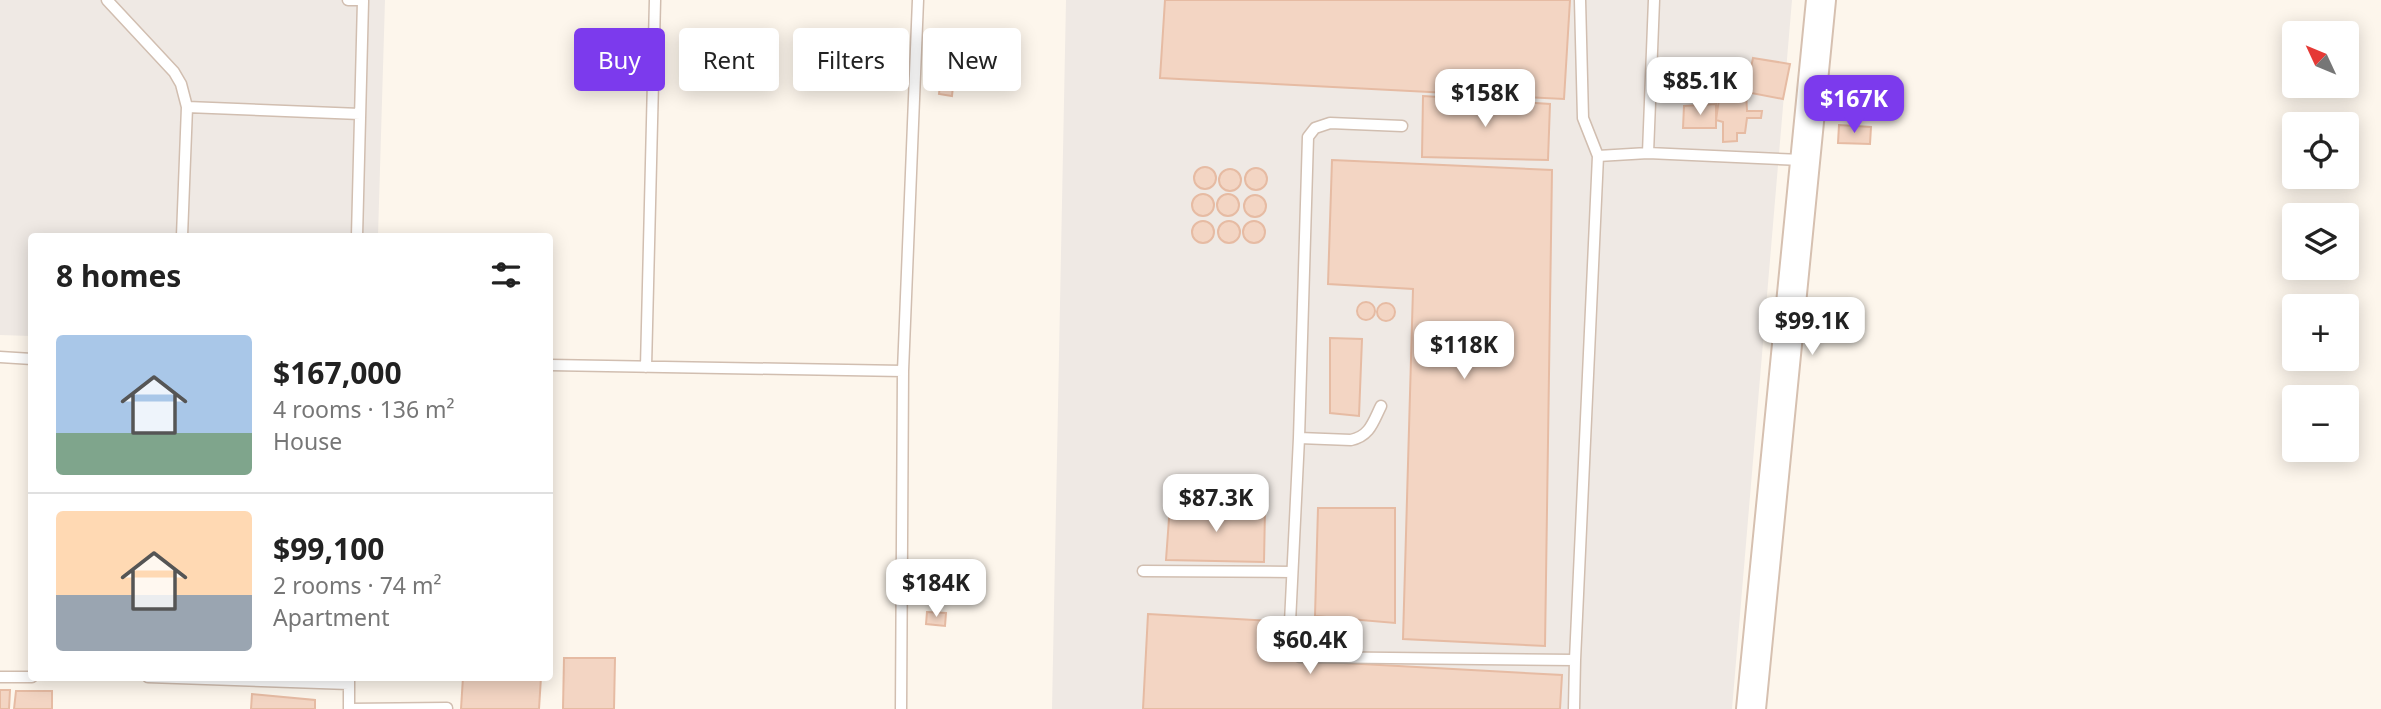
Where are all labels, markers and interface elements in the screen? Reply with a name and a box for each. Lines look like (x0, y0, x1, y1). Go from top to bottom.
north arrow (2282, 21, 2359, 98)
map controls (2282, 21, 2359, 462)
chip: Buy (574, 28, 665, 91)
chip: Rent (679, 28, 779, 91)
chip: Filters (793, 28, 909, 91)
chip: New (923, 28, 1021, 91)
pin: $85.1K (1643, 58, 1757, 117)
text: $85.1K (1663, 64, 1737, 96)
pin: $158K (1436, 69, 1534, 129)
text: $158K (1451, 76, 1519, 108)
pin: $167K (1805, 76, 1903, 135)
text: $167K (1820, 82, 1888, 114)
button: locate (2282, 112, 2359, 189)
button: layers (2282, 203, 2359, 280)
text: 8 homes (56, 255, 181, 296)
icon: filters (487, 256, 525, 294)
button: + (2282, 294, 2359, 371)
pin: $99.1K (1755, 298, 1869, 357)
text: $99.1K (1775, 304, 1849, 336)
pin: $118K (1415, 322, 1513, 381)
text: $118K (1430, 328, 1498, 360)
text: $167,000 (273, 352, 402, 393)
icon: home (112, 363, 196, 447)
button: − (2282, 385, 2359, 462)
text: 4 rooms · 136 m² (273, 393, 455, 425)
text: House (273, 425, 342, 457)
pin: $87.3K (1159, 475, 1273, 534)
text: $87.3K (1179, 481, 1253, 513)
text: $99,100 (273, 528, 385, 569)
icon: home (112, 539, 196, 623)
pin: $184K (887, 560, 985, 619)
text: $184K (902, 566, 970, 598)
text: 2 rooms · 74 m² (273, 569, 442, 601)
text: Apartment (273, 601, 390, 633)
pin: $60.4K (1253, 616, 1367, 676)
text: $60.4K (1273, 623, 1347, 655)

